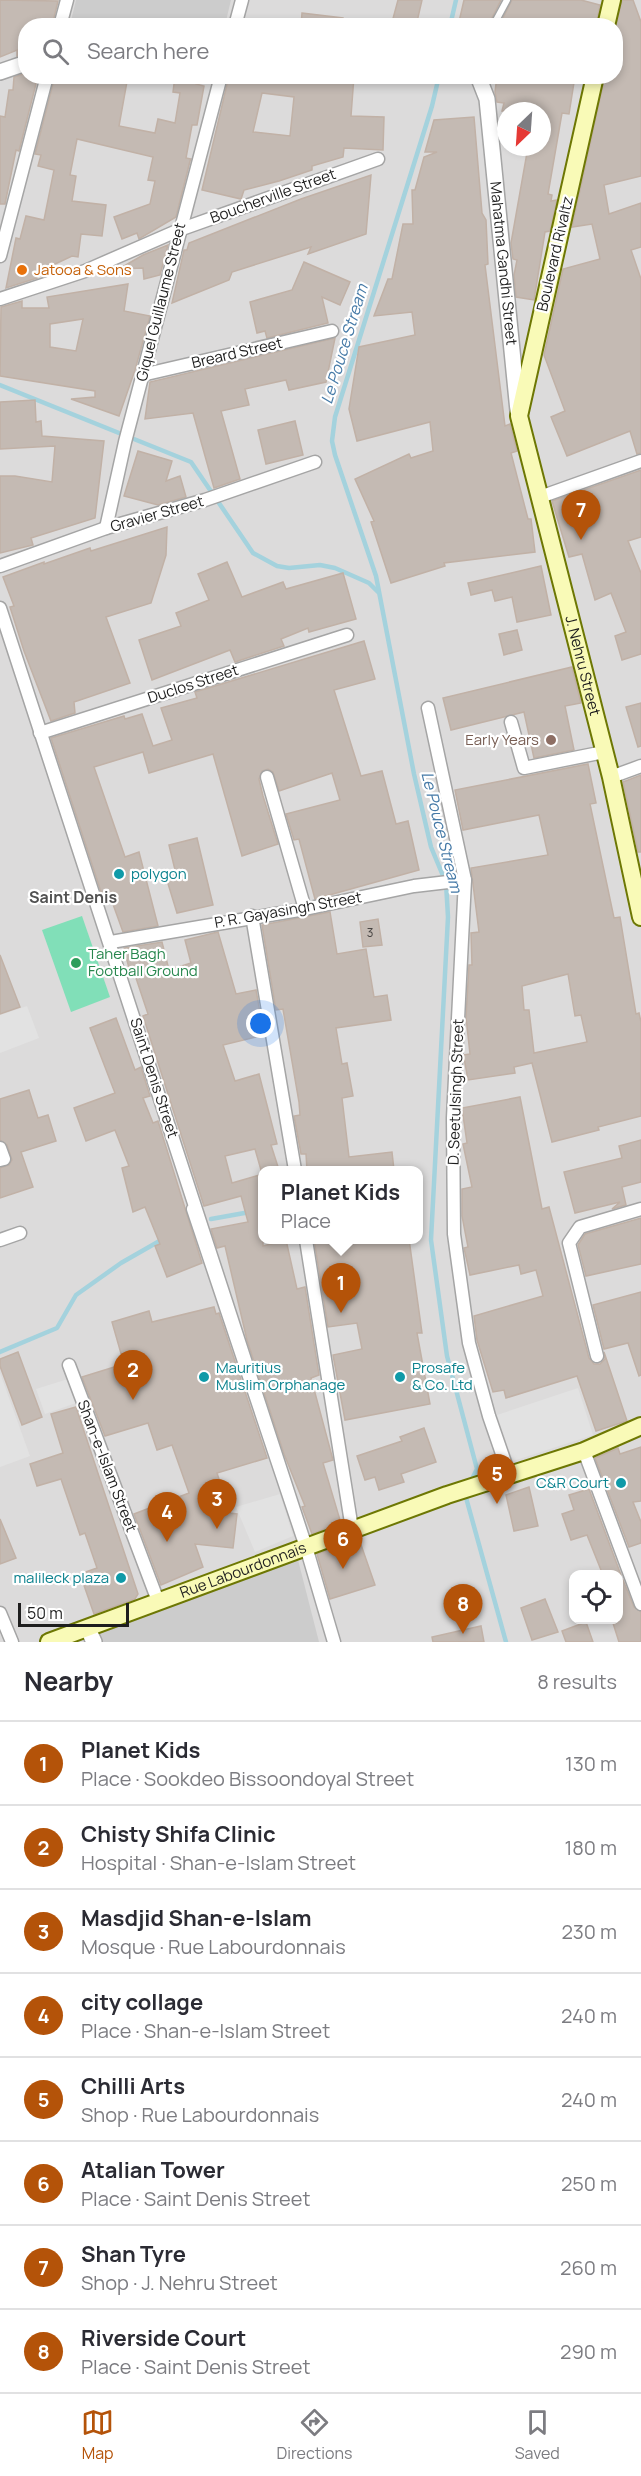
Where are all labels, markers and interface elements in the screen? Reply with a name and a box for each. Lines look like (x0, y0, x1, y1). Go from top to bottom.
search box (18, 18, 623, 84)
icon: search (39, 35, 72, 68)
text: Search here (87, 36, 209, 66)
north arrow (497, 102, 551, 156)
street label: Boucherville Street (207, 163, 339, 228)
street label: Mahatma Gandhi Street (485, 181, 522, 346)
street label: Boulevard Rivaltz (531, 194, 578, 314)
street label: Giquel Guillaume Street (131, 220, 190, 383)
place label: Jatooa & Sons (34, 259, 132, 280)
marker: Jatooa & Sons (15, 263, 29, 277)
water label: Le Pouce Stream (315, 280, 373, 407)
street label: Breard Street (189, 332, 284, 373)
street label: Gravier Street (108, 490, 206, 537)
pin: 7 (562, 490, 600, 540)
street label: J. Nehru Street (560, 613, 606, 718)
street label: Duclos Street (145, 659, 241, 708)
place label: Early Years (465, 729, 539, 750)
marker: Early Years (544, 733, 558, 747)
water label: Le Pouce Stream (416, 769, 468, 896)
place label: polygon (131, 863, 187, 884)
marker: polygon (112, 867, 126, 881)
district label: Saint Denis (29, 886, 117, 908)
street label: P. R. Gayasingh Street (213, 886, 363, 933)
house number: 3 (367, 924, 373, 941)
place label: Taher Bagh Football Ground (88, 943, 198, 981)
marker: Taher Bagh Football Ground (69, 956, 83, 970)
your location (246, 1009, 275, 1038)
street label: Saint Denis Street (125, 1015, 184, 1141)
street label: D. Seetulsingh Street (442, 1018, 469, 1166)
popup (258, 1166, 423, 1244)
text: Planet Kids (281, 1177, 400, 1207)
text: Place (281, 1207, 331, 1234)
pin: 1 (322, 1264, 360, 1313)
pin: 2 (114, 1350, 152, 1400)
place label: Mauritius Muslim Orphanage (216, 1357, 346, 1395)
place label: Prosafe & Co. Ltd (412, 1357, 473, 1395)
marker: Mauritius Muslim Orphanage (197, 1370, 211, 1384)
marker: Prosafe & Co. Ltd (393, 1370, 407, 1384)
street label: Shan-e-Islam Street (73, 1397, 142, 1535)
pin: 5 (478, 1454, 516, 1504)
place label: C&R Court (536, 1472, 609, 1493)
marker: C&R Court (614, 1476, 628, 1490)
pin: 3 (198, 1480, 236, 1529)
pin: 4 (148, 1492, 186, 1542)
pin: 6 (324, 1520, 362, 1569)
street label: Rue Labourdonnais (177, 1537, 309, 1603)
place label: malileck plaza (13, 1567, 109, 1588)
map controls (569, 1570, 623, 1624)
button: locate (569, 1570, 623, 1624)
marker: malileck plaza (114, 1571, 128, 1585)
pin: 8 (444, 1584, 482, 1634)
scale bar (18, 1600, 129, 1628)
text: 50 m (27, 1602, 63, 1624)
text: Nearby (24, 1663, 113, 1699)
text: 8 results (537, 1668, 617, 1695)
text: Planet Kids (81, 1735, 201, 1765)
text: 1 (39, 1750, 48, 1777)
text: 130 m (565, 1750, 617, 1777)
text: Place · Sookdeo Bissoondoyal Street (81, 1765, 414, 1792)
text: Chisty Shifa Clinic (81, 1819, 276, 1849)
text: 2 (38, 1834, 49, 1861)
text: 180 m (564, 1834, 617, 1861)
text: Hospital · Shan-e-Islam Street (81, 1849, 356, 1876)
text: Masdjid Shan-e-Islam (81, 1903, 312, 1933)
text: 3 (38, 1918, 49, 1945)
text: 230 m (561, 1918, 617, 1945)
text: Mosque · Rue Labourdonnais (81, 1933, 346, 1960)
text: city collage (81, 1987, 203, 2017)
text: 4 (37, 2002, 50, 2029)
text: 240 m (561, 2002, 617, 2029)
text: Place · Shan-e-Islam Street (81, 2017, 330, 2044)
text: Chilli Arts (81, 2071, 185, 2101)
text: 5 (38, 2086, 49, 2113)
text: 240 m (561, 2086, 617, 2113)
text: Shop · Rue Labourdonnais (81, 2101, 319, 2128)
text: Atalian Tower (81, 2155, 225, 2185)
text: 6 (37, 2170, 50, 2197)
text: 250 m (561, 2170, 617, 2197)
text: Place · Saint Denis Street (81, 2185, 310, 2212)
text: Shan Tyre (81, 2239, 186, 2269)
text: 7 (38, 2254, 49, 2281)
text: 260 m (560, 2254, 617, 2281)
text: Shop · J. Nehru Street (81, 2269, 278, 2296)
text: Riverside Court (81, 2323, 246, 2353)
text: 8 (37, 2338, 50, 2365)
text: 290 m (560, 2338, 617, 2365)
text: Place · Saint Denis Street (81, 2353, 310, 2380)
tab: Map (81, 2406, 114, 2464)
tab: Directions (277, 2406, 352, 2464)
tab: Saved (515, 2406, 560, 2464)

